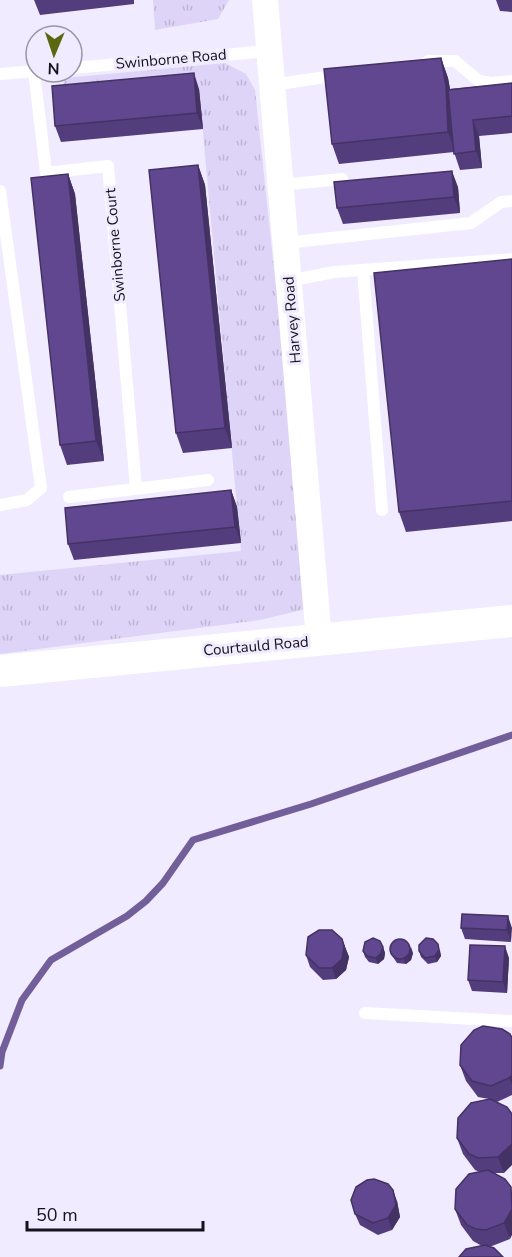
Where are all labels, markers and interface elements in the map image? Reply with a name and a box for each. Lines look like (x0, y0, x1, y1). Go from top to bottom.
north arrow (24, 24, 84, 84)
street label: Swinborne Road (115, 44, 227, 74)
text: N (47, 57, 60, 79)
street label: Swinborne Court (100, 187, 130, 303)
street label: Harvey Road (278, 276, 306, 364)
street label: Courtauld Road (203, 631, 309, 661)
scale bar (27, 1194, 202, 1232)
text: 50 m (36, 1203, 78, 1227)

